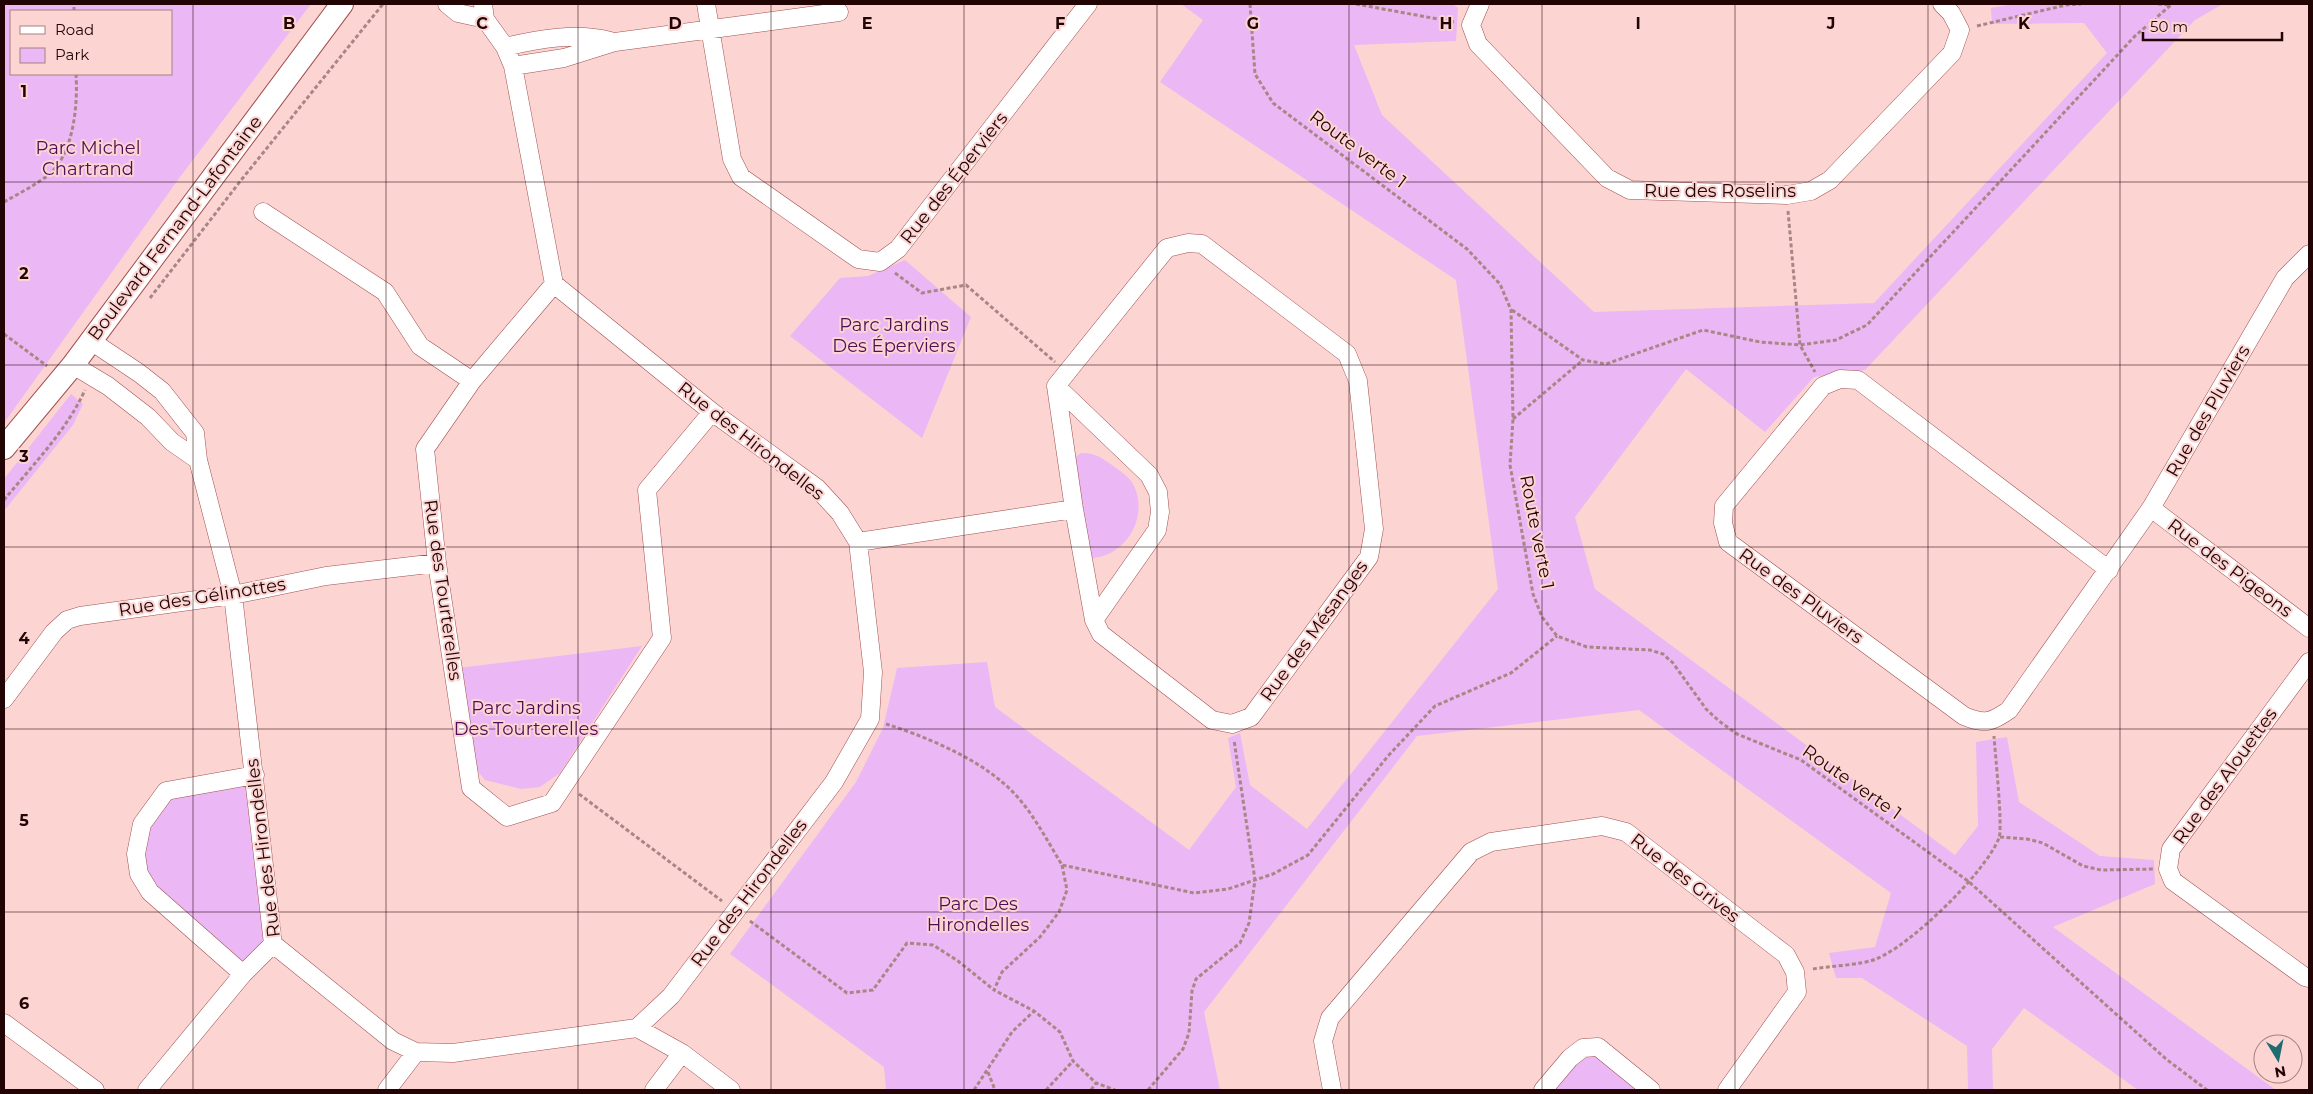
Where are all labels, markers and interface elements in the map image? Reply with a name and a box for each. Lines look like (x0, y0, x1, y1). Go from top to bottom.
legend (10, 10, 172, 75)
scale bar (2143, 10, 2282, 42)
text: B (283, 14, 295, 33)
text: C (476, 14, 488, 33)
text: D (668, 14, 682, 33)
text: E (862, 14, 872, 33)
text: F (1055, 14, 1065, 33)
text: G (1247, 14, 1259, 33)
text: H (1440, 14, 1452, 33)
text: I (1635, 14, 1641, 33)
text: J (1826, 14, 1835, 33)
text: K (2018, 14, 2031, 33)
text: 50 m (2150, 17, 2188, 36)
text: Road (55, 20, 94, 39)
text: Park (55, 45, 89, 64)
text: 1 (21, 82, 27, 101)
street label: Route verte 1 (1305, 105, 1411, 193)
street label: Rue des Éperviers (896, 107, 1012, 248)
street label: Boulevard Fernand-Lafontaine (83, 111, 267, 345)
park label: Parc Michel Chartrand (35, 137, 141, 180)
street label: Rue des Roselins (1644, 180, 1796, 202)
text: 2 (19, 264, 29, 283)
park label: Parc Jardins Des Éperviers (832, 314, 956, 357)
street label: Rue des Pluviers (2161, 341, 2255, 481)
street label: Rue des Hirondelles (673, 377, 829, 505)
text: 3 (18, 447, 29, 466)
street label: Route verte 1 (1515, 473, 1559, 591)
street label: Rue des Tourterelles (419, 498, 467, 682)
street label: Rue des Pigeons (2163, 514, 2297, 622)
street label: Rue des Pluviers (1734, 543, 1868, 649)
street label: Rue des Mésanges (1255, 556, 1373, 706)
street label: Rue des Gélinottes (117, 573, 287, 621)
text: 4 (18, 629, 30, 648)
park label: Parc Jardins Des Tourterelles (454, 697, 598, 740)
street label: Rue des Alouettes (2168, 703, 2282, 848)
street label: Route verte 1 (1798, 740, 1906, 824)
street label: Rue des Hirondelles (241, 757, 285, 938)
text: 5 (19, 811, 29, 830)
street label: Rue des Hirondelles (686, 814, 812, 971)
street label: Rue des Grives (1626, 829, 1744, 928)
park label: Parc Des Hirondelles (927, 893, 1029, 936)
text: 6 (19, 994, 29, 1013)
north arrow (2253, 1034, 2303, 1084)
text: N (2273, 1062, 2287, 1082)

